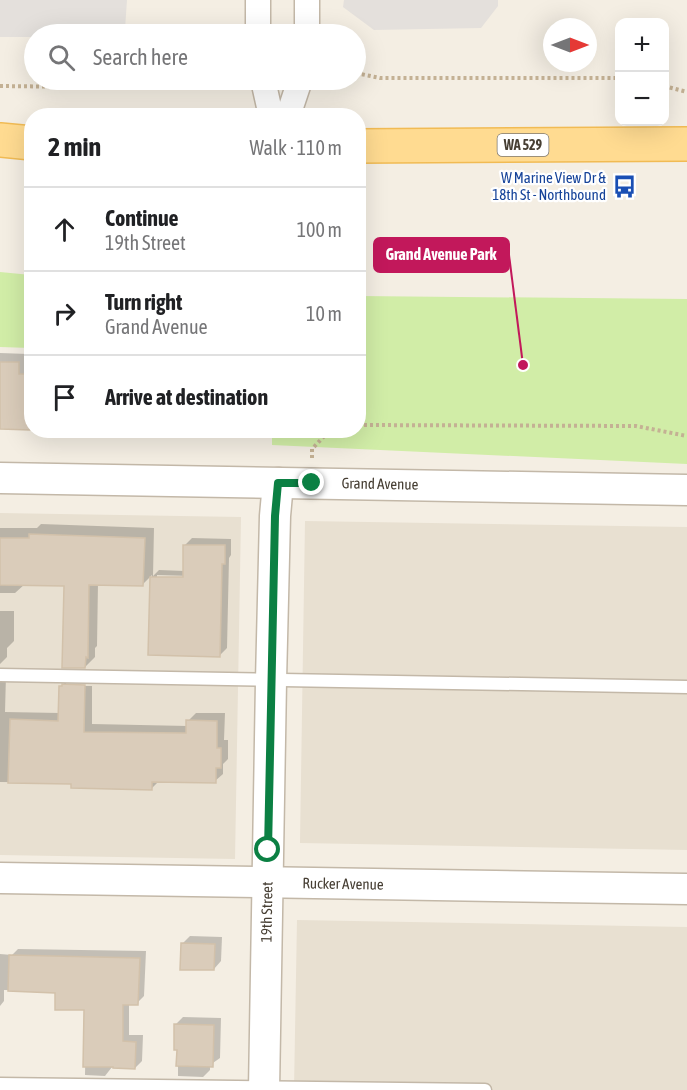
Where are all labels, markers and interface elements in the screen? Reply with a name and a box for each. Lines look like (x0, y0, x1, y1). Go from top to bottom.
north arrow (543, 18, 597, 72)
map controls (615, 18, 669, 126)
button: + (615, 18, 669, 72)
search box (24, 24, 366, 90)
icon: search (45, 41, 78, 74)
text: Search here (93, 44, 188, 70)
button: − (615, 72, 669, 126)
text: 2 min (48, 132, 101, 162)
road number: WA 529 (498, 134, 548, 156)
text: Walk · 110 m (250, 136, 342, 159)
place label: W Marine View Dr & 18th St - Northbound (492, 169, 606, 203)
bus stop icon: W Marine View Dr & 18th St - Northbound (611, 174, 637, 200)
text: Continue (105, 205, 179, 231)
icon: ahead (48, 213, 81, 246)
text: 100 m (297, 218, 342, 241)
text: 19th Street (105, 231, 186, 254)
callout: Grand Avenue Park (374, 238, 509, 272)
text: Grand Avenue Park (385, 245, 497, 263)
text: Turn right (105, 289, 182, 315)
icon: right (48, 297, 81, 330)
text: 10 m (306, 302, 342, 325)
text: Grand Avenue (105, 315, 208, 338)
icon: arrive (48, 381, 81, 414)
text: Arrive at destination (105, 384, 268, 410)
route end (298, 469, 324, 495)
street label: Grand Avenue (341, 474, 419, 493)
route start (254, 836, 280, 862)
street label: Rucker Avenue (302, 874, 384, 893)
street label: 19th Street (257, 882, 276, 942)

